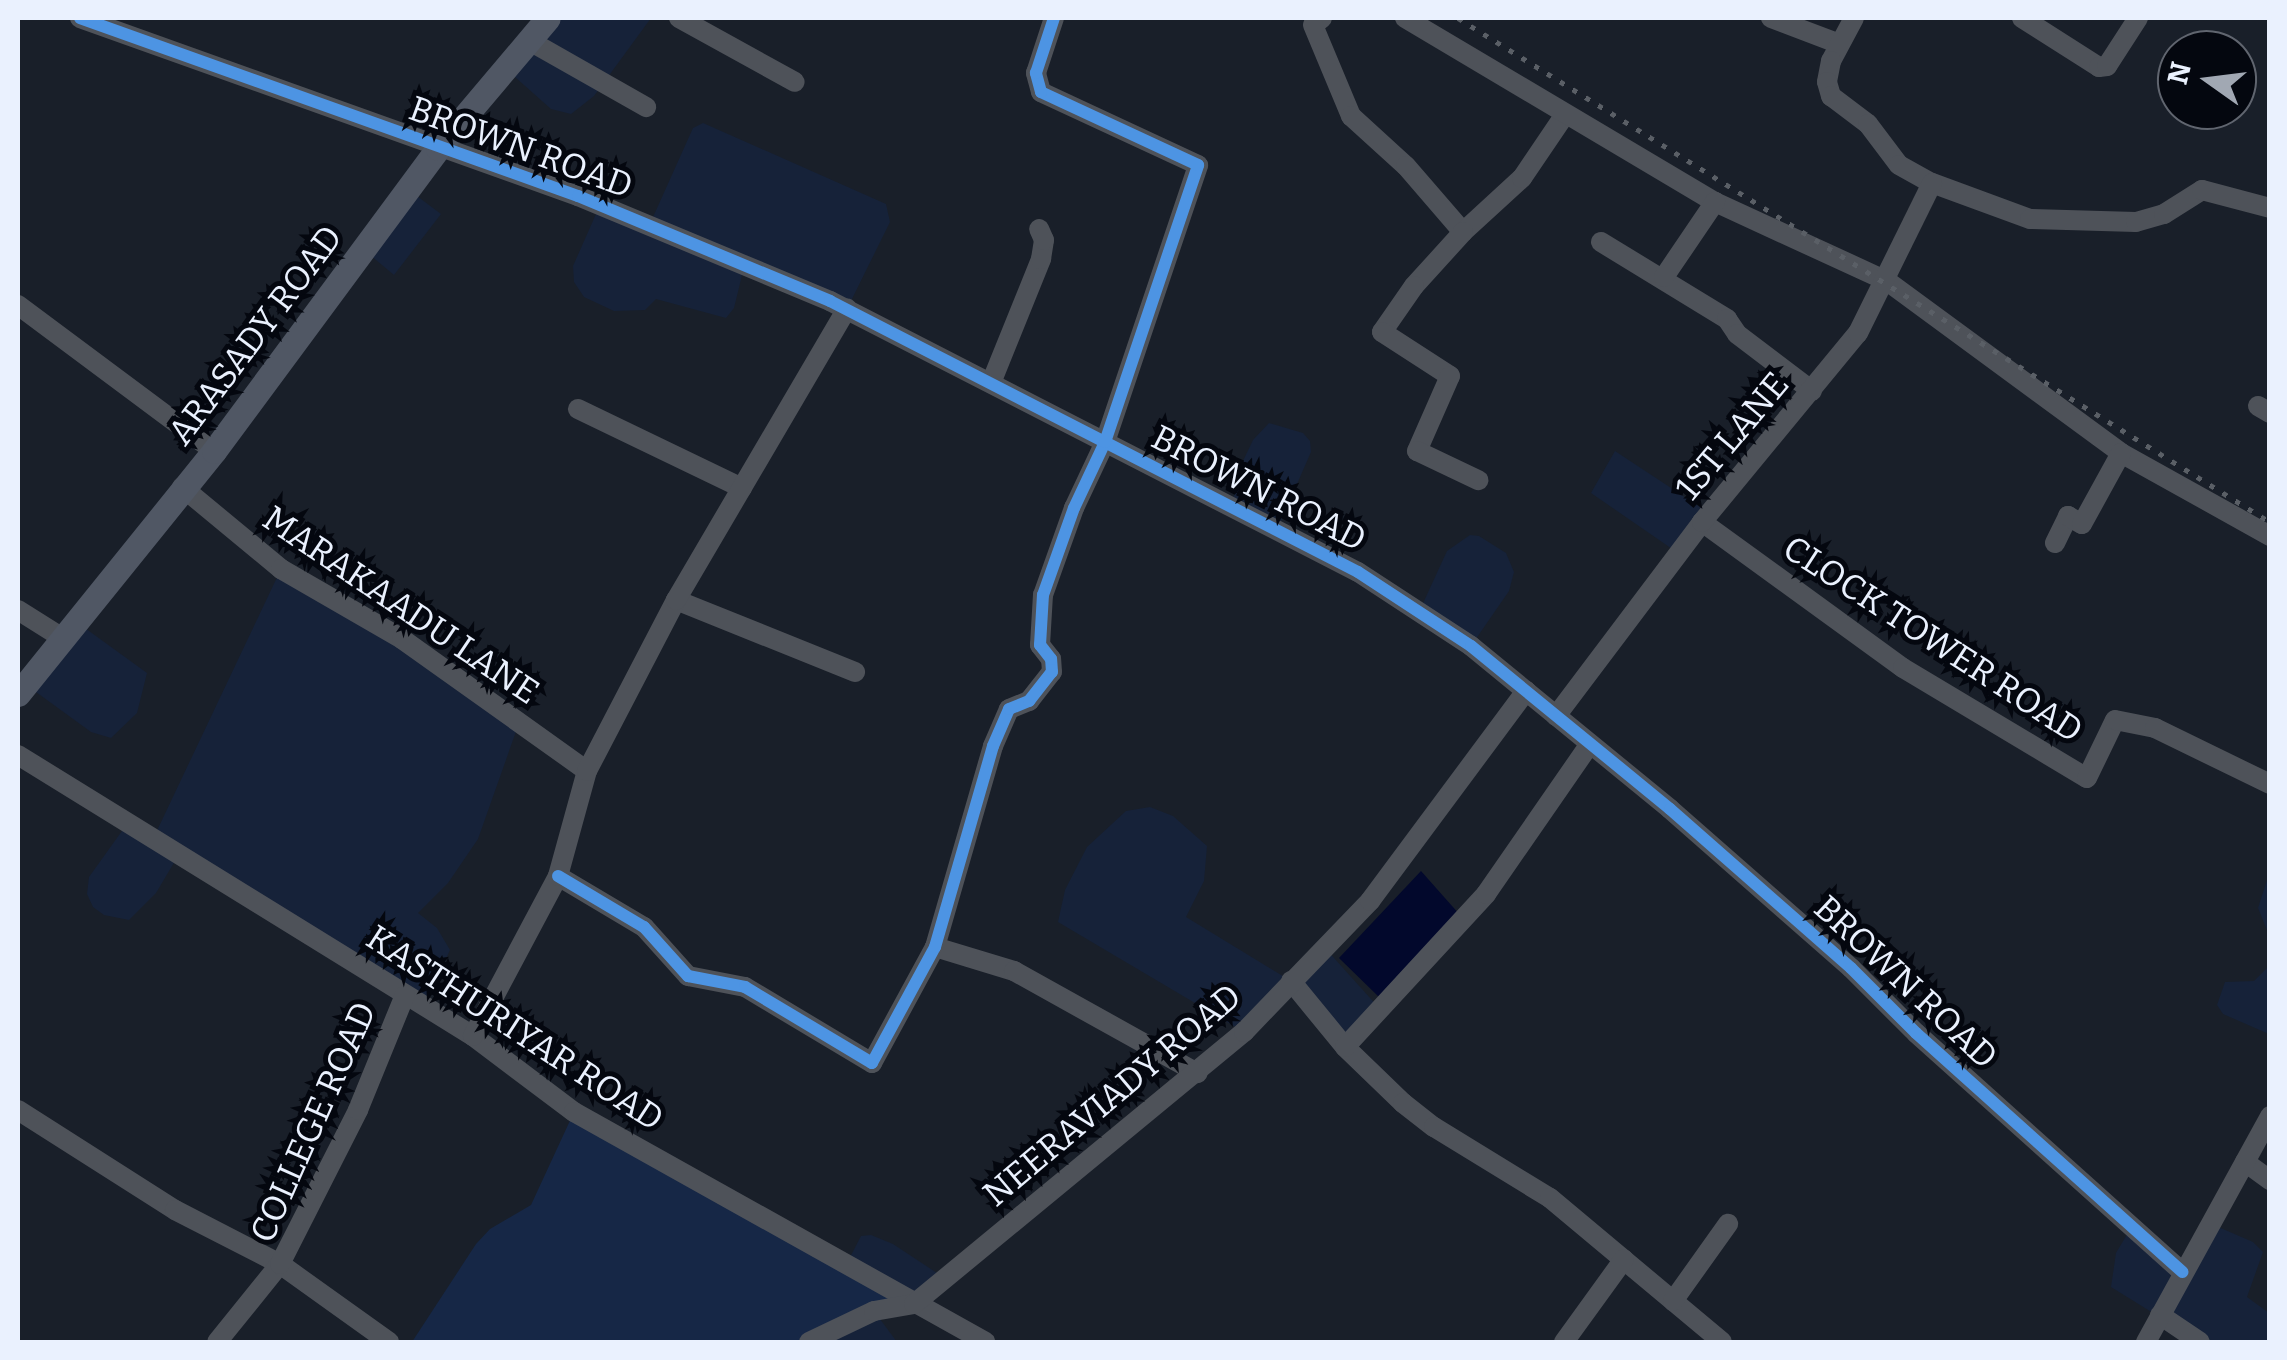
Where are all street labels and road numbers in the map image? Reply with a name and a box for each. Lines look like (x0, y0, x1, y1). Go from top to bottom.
street label: BROWN ROAD (404, 87, 638, 207)
street label: ARASADY ROAD (159, 217, 351, 453)
street label: 1ST LANE (1667, 364, 1797, 508)
street label: BROWN ROAD (1145, 416, 1373, 560)
street label: MARAKAADU LANE (255, 497, 547, 713)
street label: CLOCK TOWER ROAD (1776, 527, 2090, 751)
street label: BROWN ROAD (1806, 887, 2006, 1077)
street label: KASTHURIYAR ROAD (359, 916, 671, 1140)
street label: NEERAVIADY ROAD (975, 975, 1249, 1215)
street label: COLLEGE ROAD (241, 995, 385, 1249)

